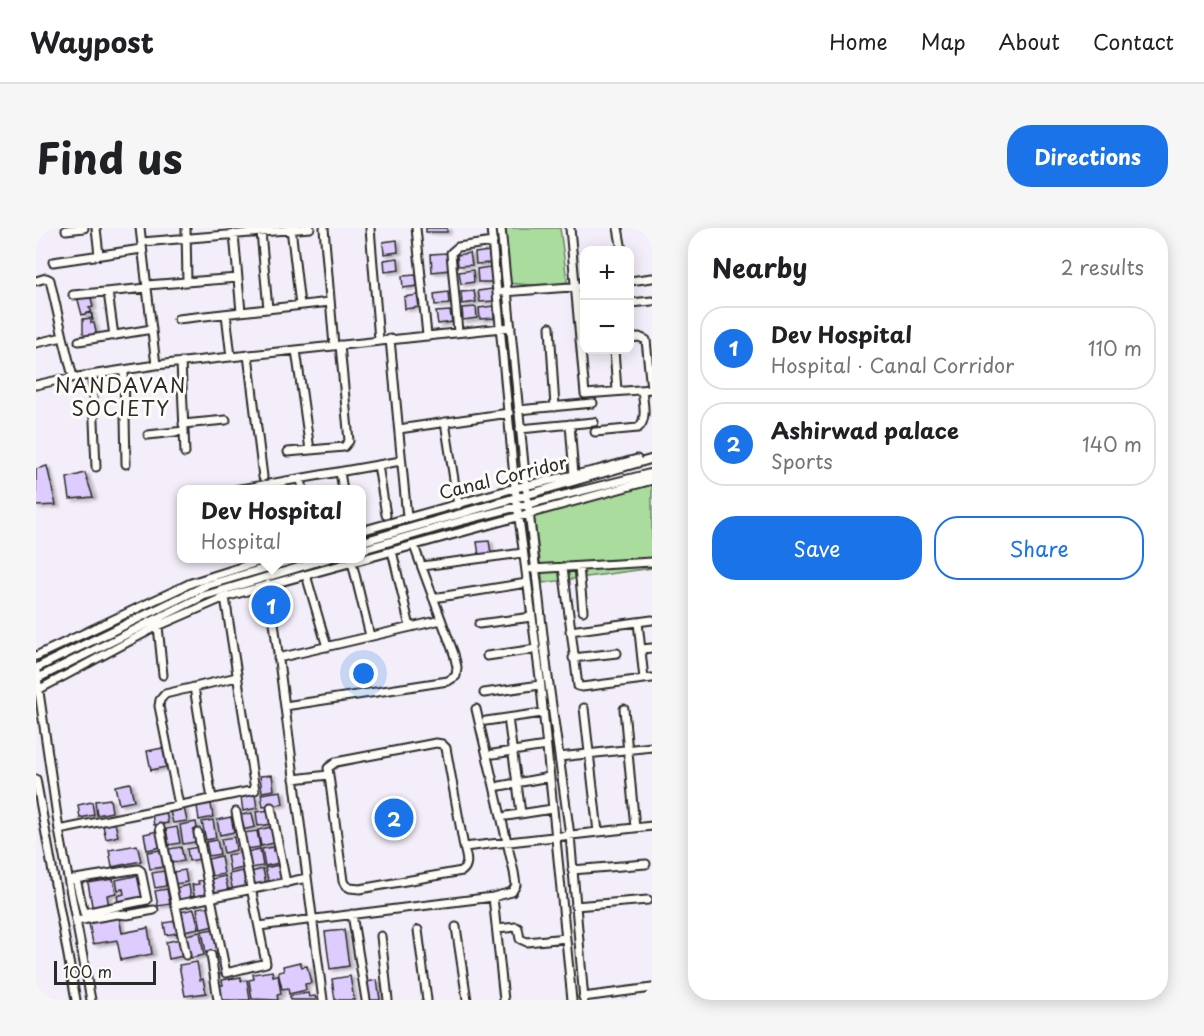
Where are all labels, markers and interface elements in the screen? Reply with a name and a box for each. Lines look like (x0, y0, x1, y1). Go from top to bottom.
text: Waypost (30, 20, 154, 63)
text: Home (829, 25, 888, 57)
text: Map (921, 25, 966, 57)
text: About (999, 25, 1060, 57)
text: Contact (1093, 25, 1174, 57)
text: Find us (36, 125, 183, 188)
button: Directions (1007, 125, 1168, 187)
map controls (580, 246, 634, 354)
button: + (580, 246, 634, 300)
text: Nearby (712, 248, 807, 287)
text: 2 results (1061, 252, 1144, 282)
button: − (580, 300, 634, 354)
text: Dev Hospital (771, 317, 912, 350)
text: 1 (729, 333, 738, 363)
text: 110 m (1088, 333, 1142, 363)
text: Hospital · Canal Corridor (771, 350, 1014, 380)
district label: NANDAVAN SOCIETY (55, 370, 187, 423)
text: Ashirwad palace (771, 413, 959, 446)
text: 2 (726, 429, 741, 459)
text: 140 m (1082, 429, 1142, 459)
text: Sports (771, 446, 833, 476)
street label: Canal Corridor (436, 447, 570, 505)
popup (177, 485, 366, 563)
text: Dev Hospital (201, 493, 342, 526)
button: Save (712, 516, 922, 580)
button: Share (934, 516, 1144, 580)
text: Hospital (201, 526, 281, 556)
pin: 1 (252, 582, 290, 628)
your location (349, 659, 378, 688)
pin: 2 (374, 796, 414, 840)
scale bar (54, 958, 156, 986)
text: 100 m (63, 959, 112, 983)

